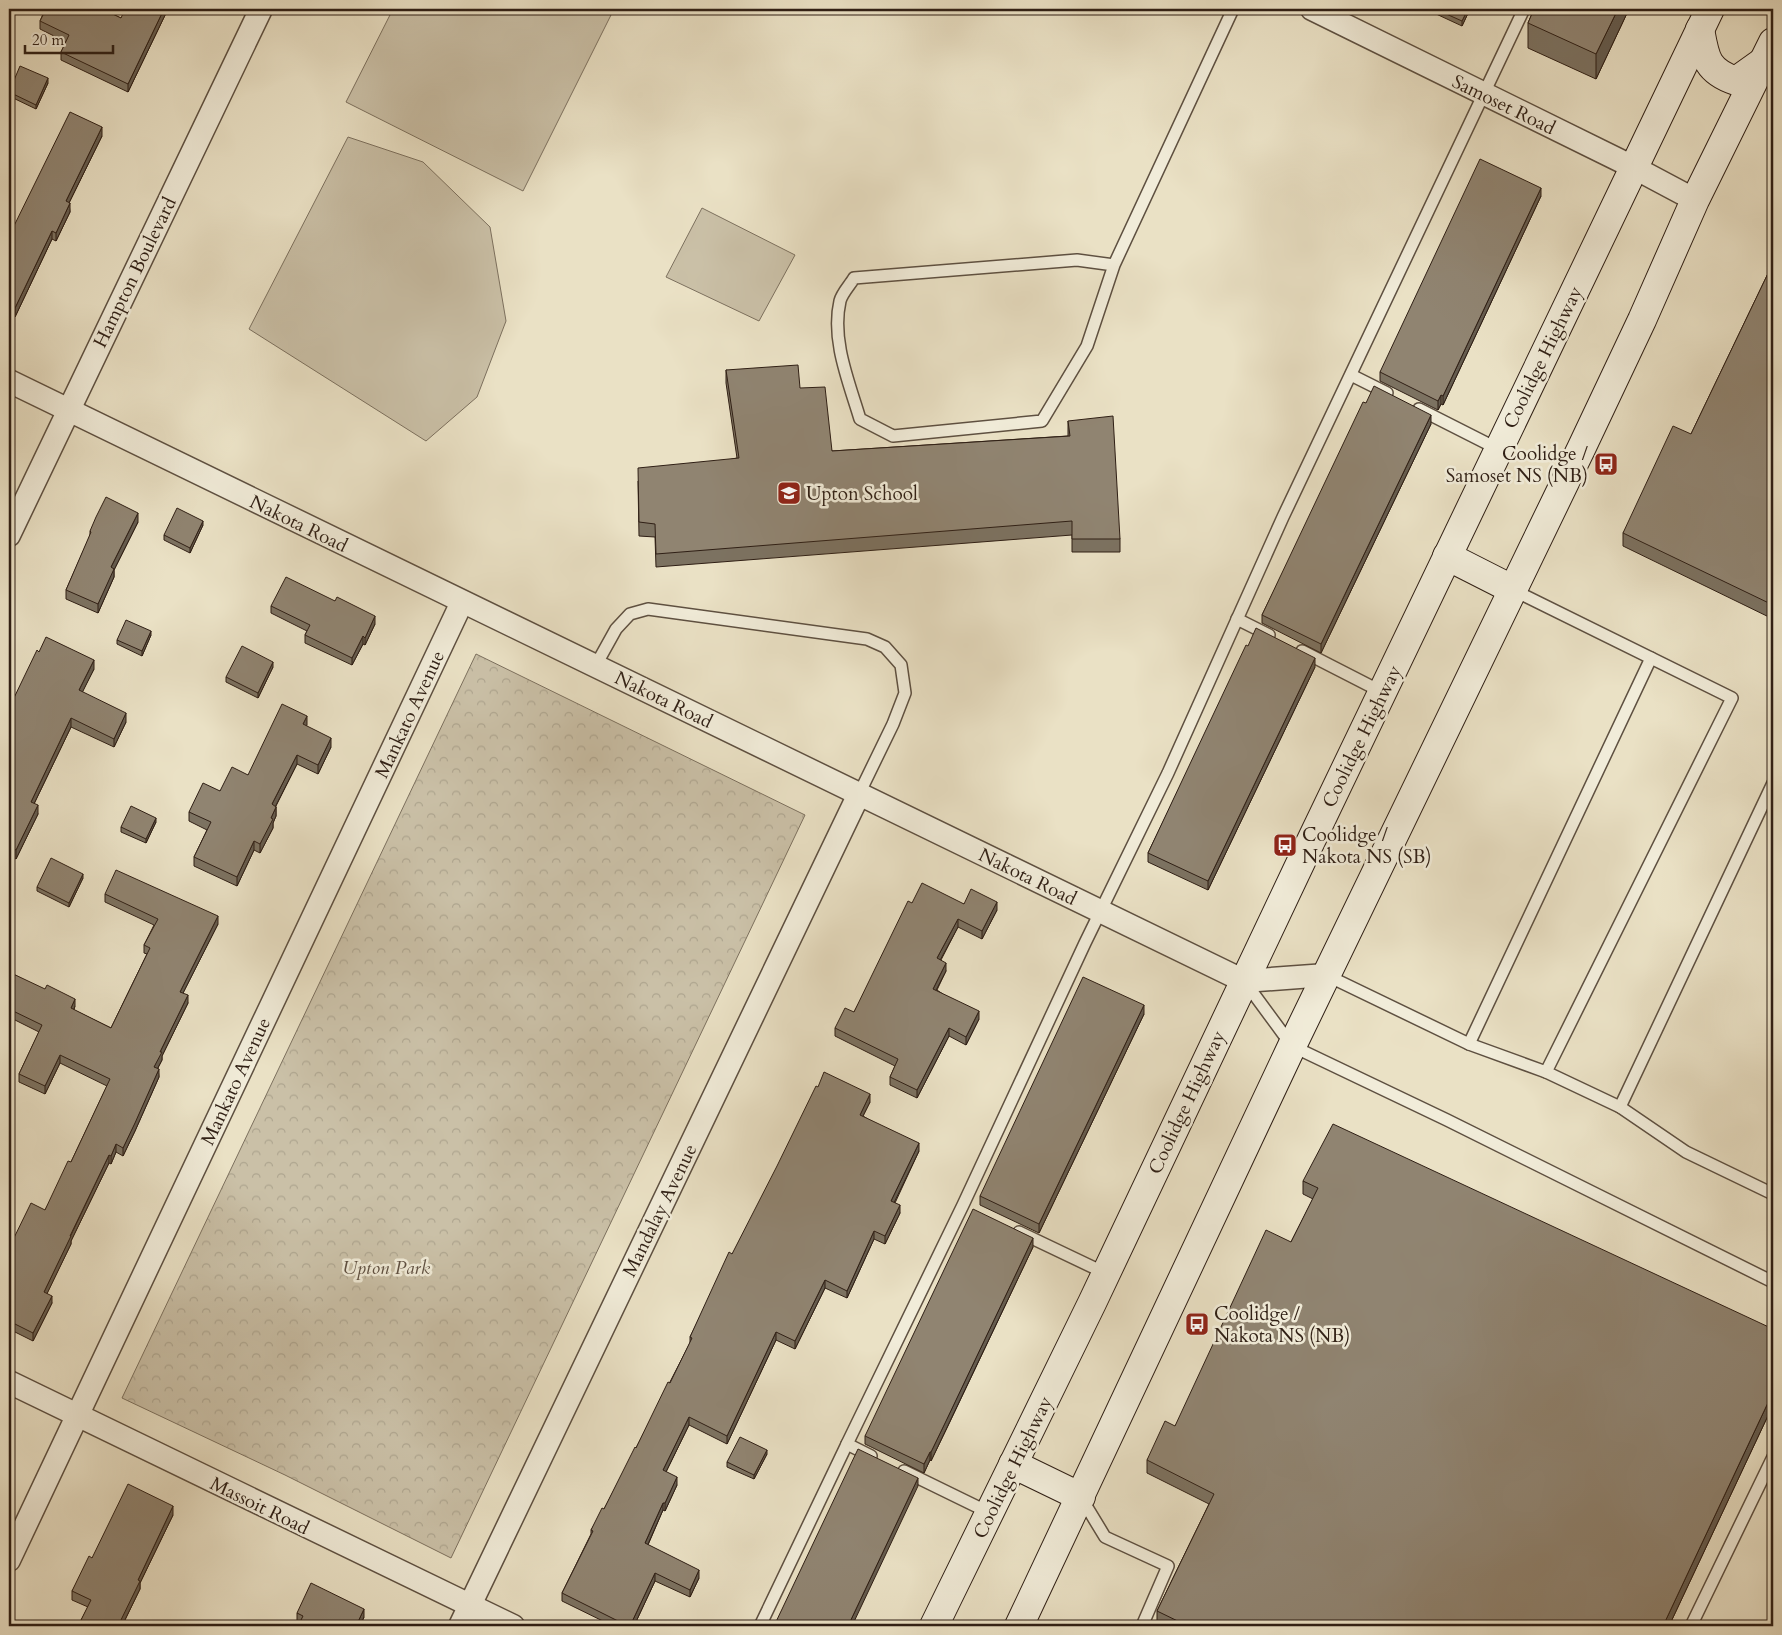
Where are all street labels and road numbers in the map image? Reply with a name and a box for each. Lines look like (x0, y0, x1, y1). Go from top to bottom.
street label: Samoset Road (1448, 69, 1560, 141)
street label: Hampton Boulevard (87, 193, 183, 352)
street label: Coolidge Highway (1497, 282, 1589, 433)
street label: Nakota Road (245, 489, 352, 559)
street label: Mankato Avenue (369, 646, 451, 783)
street label: Coolidge Highway (1316, 661, 1408, 812)
street label: Nakota Road (610, 665, 717, 735)
street label: Nakota Road (974, 842, 1081, 912)
street label: Mankato Avenue (195, 1013, 277, 1150)
street label: Coolidge Highway (1142, 1026, 1232, 1178)
street label: Mandalay Avenue (616, 1140, 703, 1281)
street label: Coolidge Highway (967, 1392, 1059, 1543)
street label: Massoit Road (206, 1471, 313, 1541)

